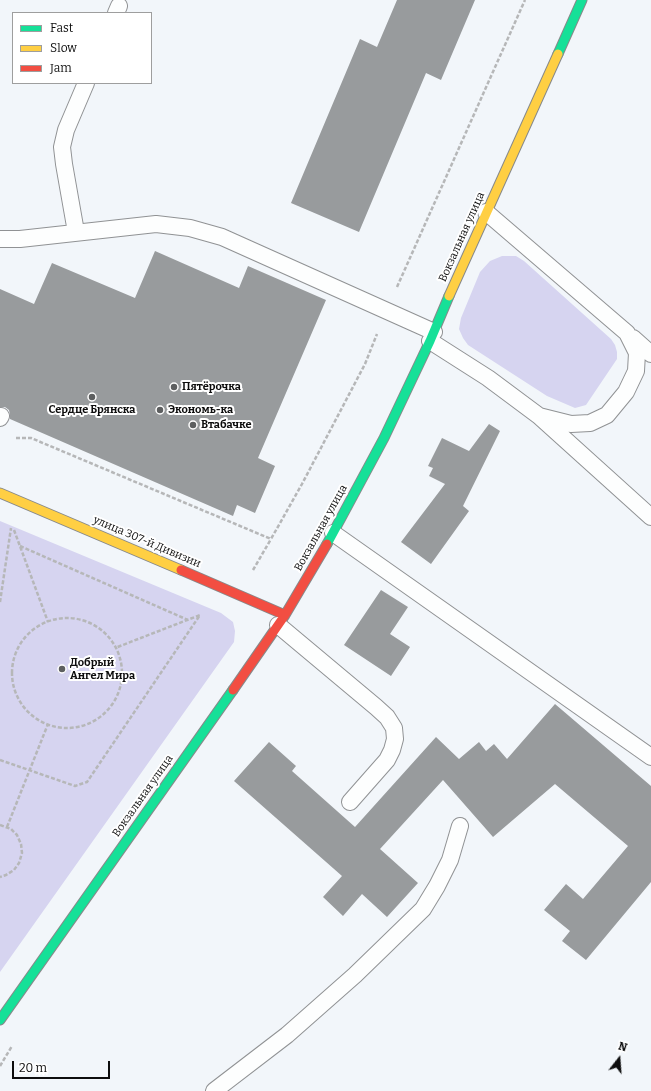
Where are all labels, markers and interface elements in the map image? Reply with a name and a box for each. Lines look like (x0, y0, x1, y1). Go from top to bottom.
legend (12, 12, 152, 84)
text: Fast (50, 21, 73, 35)
text: Slow (50, 41, 77, 55)
text: Jam (50, 61, 72, 75)
street label: Вокзальная улица (436, 190, 488, 284)
place label: Пятёрочка (182, 380, 241, 394)
marker: Пятёрочка (169, 382, 179, 392)
marker: Сердце Брянска (87, 392, 97, 402)
place label: Сердце Брянска (48, 403, 136, 417)
place label: Экономь-ка (168, 403, 233, 417)
marker: Экономь-ка (155, 405, 165, 415)
place label: Втабачке (201, 418, 251, 432)
marker: Втабачке (188, 420, 198, 430)
street label: Вокзальная улица (292, 482, 350, 574)
street label: улица 307-й Дивизии (91, 513, 203, 571)
place label: Добрый Ангел Мира (70, 656, 135, 682)
marker: Добрый Ангел Мира (57, 664, 67, 674)
street label: Вокзальная улица (110, 753, 176, 839)
north arrow (599, 1039, 639, 1079)
text: N (617, 1040, 629, 1055)
scale bar (14, 1053, 112, 1079)
text: 20 m (19, 1061, 47, 1075)

